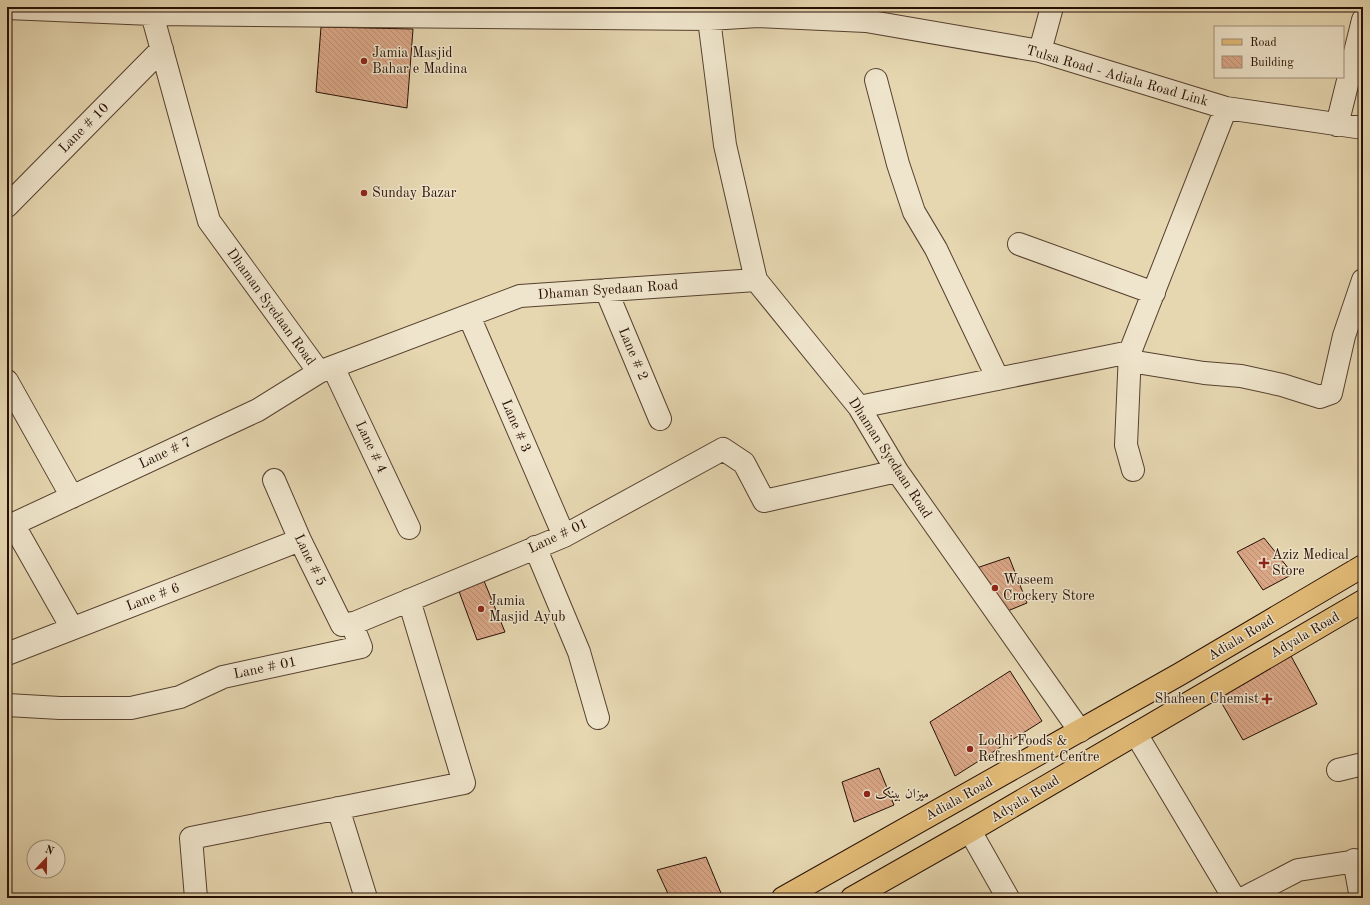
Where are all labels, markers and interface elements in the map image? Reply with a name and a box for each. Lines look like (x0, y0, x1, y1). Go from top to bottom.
legend (1214, 26, 1344, 78)
text: Road (1250, 37, 1277, 49)
street label: Tulsa Road - Adiala Road Link (1024, 43, 1210, 109)
place label: Jamia Masjid Bahar e Madina (372, 46, 467, 76)
marker: Jamia Masjid Bahar e Madina (359, 56, 369, 66)
text: Building (1250, 57, 1294, 69)
street label: Lane # 10 (56, 100, 112, 156)
place label: Sunday Bazar (372, 186, 457, 200)
marker: Sunday Bazar (359, 188, 369, 198)
street label: Dhaman Syedaan Road (224, 246, 318, 368)
street label: Dhaman Syedaan Road (537, 278, 679, 302)
street label: Lane # 2 (616, 326, 650, 382)
street label: Dhaman Syedaan Road (846, 395, 934, 521)
street label: Lane # 3 (499, 398, 533, 454)
street label: Lane # 4 (353, 419, 389, 475)
street label: Lane # 7 (137, 435, 193, 471)
street label: Lane # 01 (526, 516, 590, 556)
street label: Lane # 5 (291, 532, 329, 588)
place label: Aziz Medical Store (1272, 548, 1349, 578)
marker: Aziz Medical Store (1259, 558, 1269, 568)
place label: Waseem Crockery Store (1003, 573, 1095, 603)
street label: Lane # 6 (124, 580, 182, 614)
marker: Waseem Crockery Store (990, 583, 1000, 593)
place label: Jamia Masjid Ayub (489, 594, 565, 624)
marker: Jamia Masjid Ayub (476, 604, 486, 614)
street label: Adyala Road (1268, 610, 1342, 660)
street label: Adiala Road (1205, 613, 1277, 663)
street label: Lane # 01 (232, 655, 298, 681)
place label: Shaheen Chemist (1155, 692, 1259, 706)
marker: Shaheen Chemist (1262, 694, 1272, 704)
place label: Lodhi Foods & Refreshment Centre (978, 734, 1099, 764)
marker: Lodhi Foods & Refreshment Centre (965, 744, 975, 754)
street label: Adyala Road (988, 773, 1062, 825)
street label: Adiala Road (923, 775, 995, 823)
place label: میزان بینک (875, 786, 929, 802)
marker: میزان بینک (862, 789, 872, 799)
north arrow (26, 839, 66, 879)
text: N (43, 844, 56, 858)

